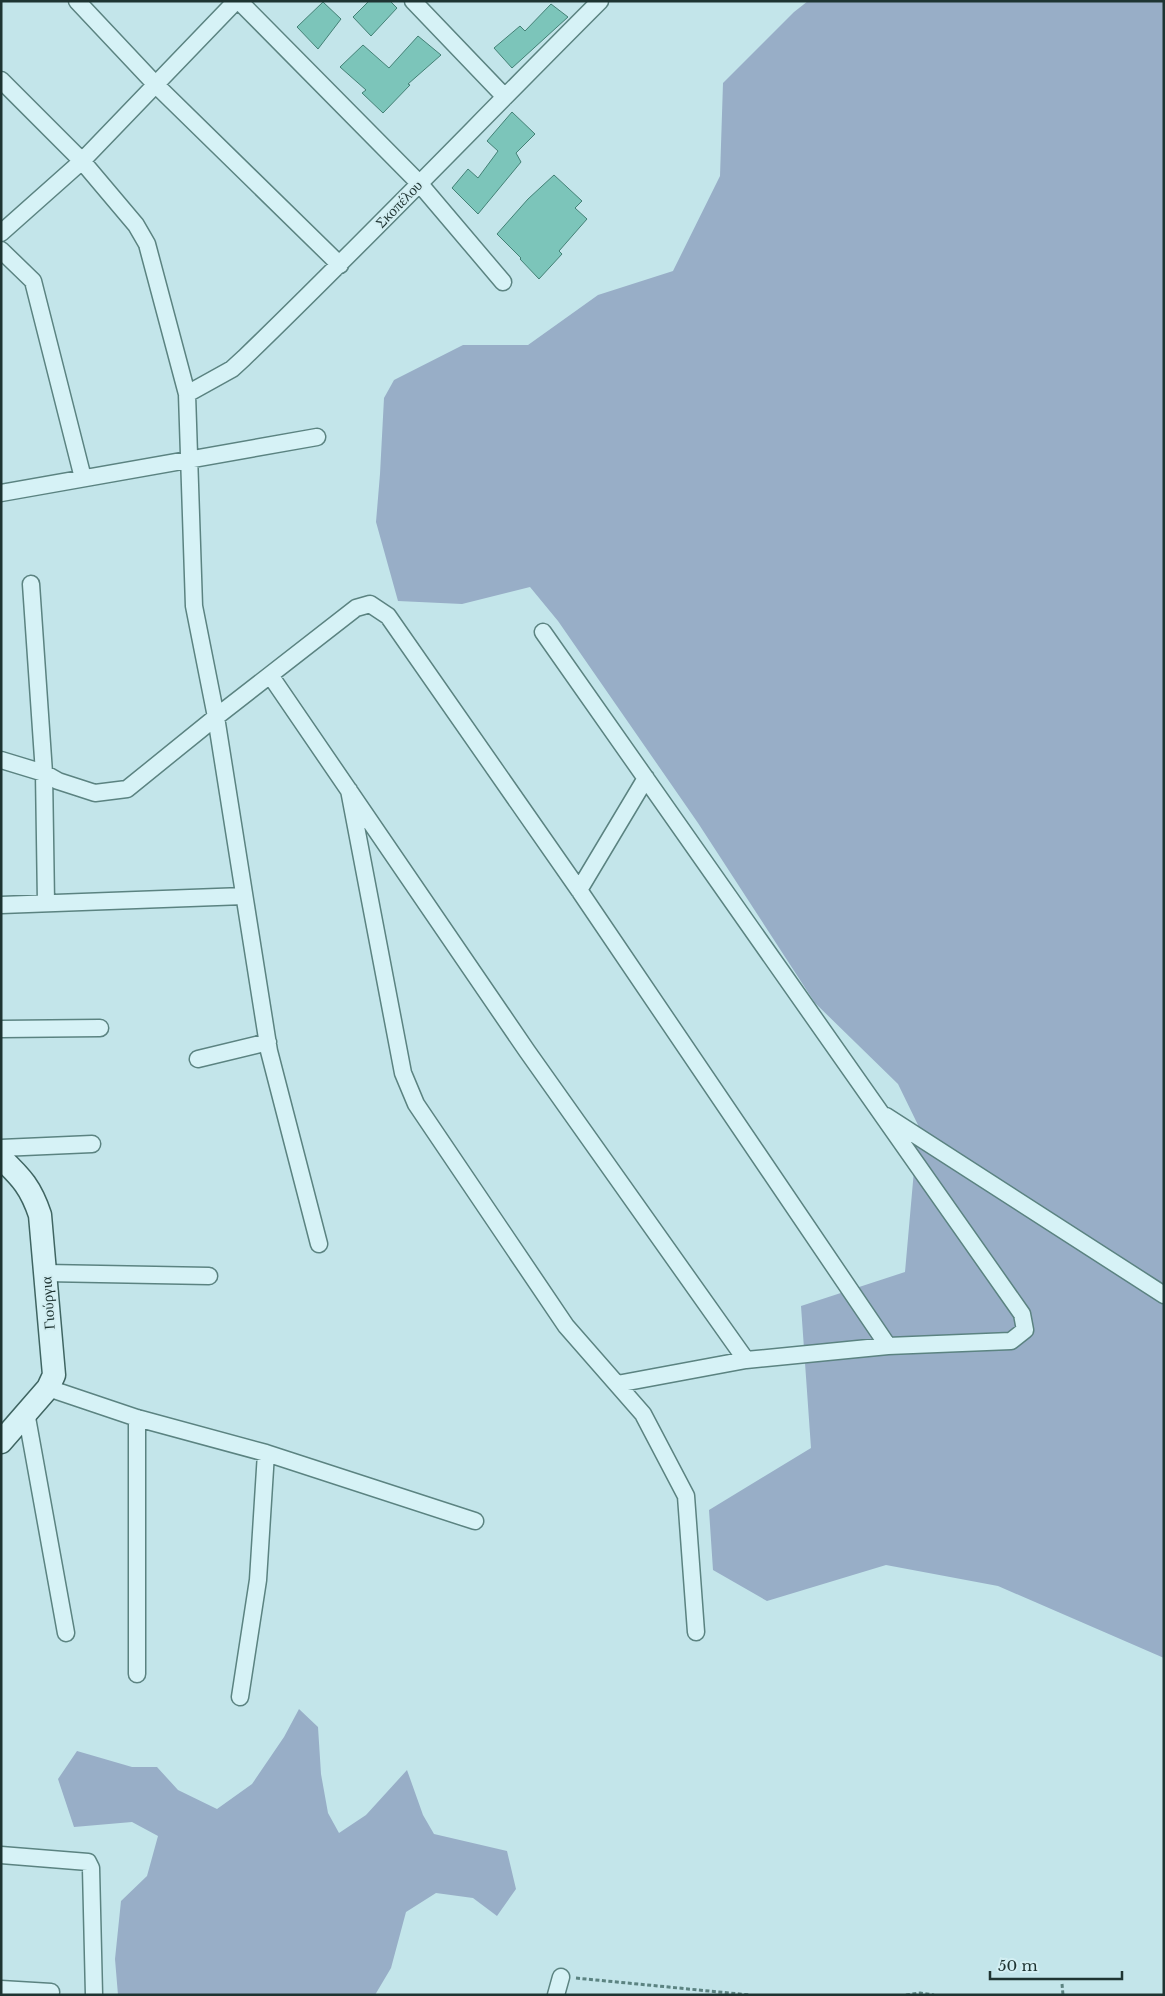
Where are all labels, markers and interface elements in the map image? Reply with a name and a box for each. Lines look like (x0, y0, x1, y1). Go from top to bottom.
street label: Σκοπέλου (371, 176, 426, 232)
street label: Γιούργια (36, 1276, 59, 1330)
scale bar (990, 1948, 1122, 1980)
text: 50 m (998, 1956, 1038, 1975)

